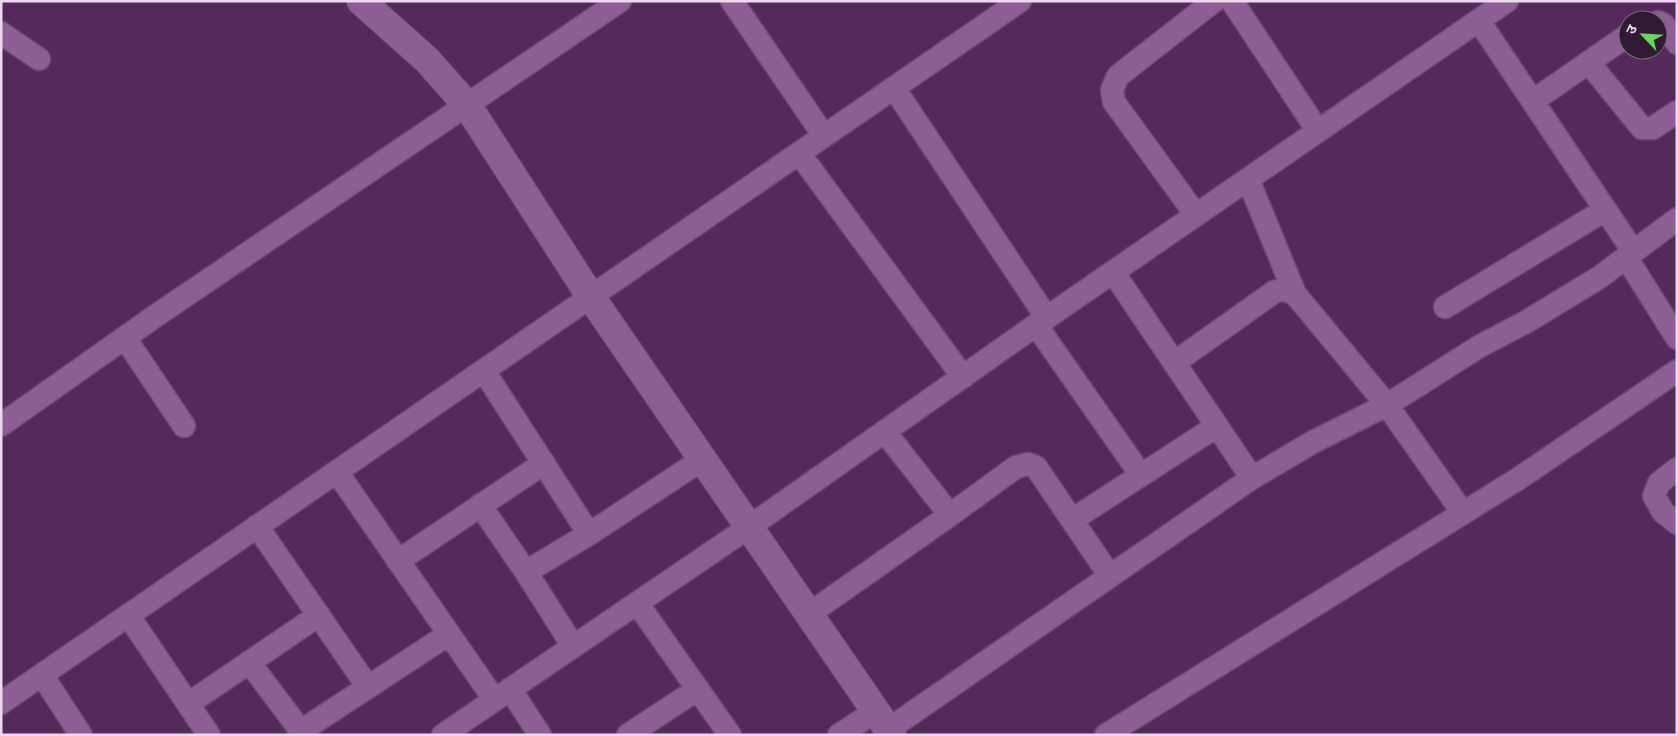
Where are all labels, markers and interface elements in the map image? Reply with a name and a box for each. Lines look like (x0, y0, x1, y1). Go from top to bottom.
north arrow (1618, 10, 1668, 60)
text: उ (1621, 21, 1641, 37)

